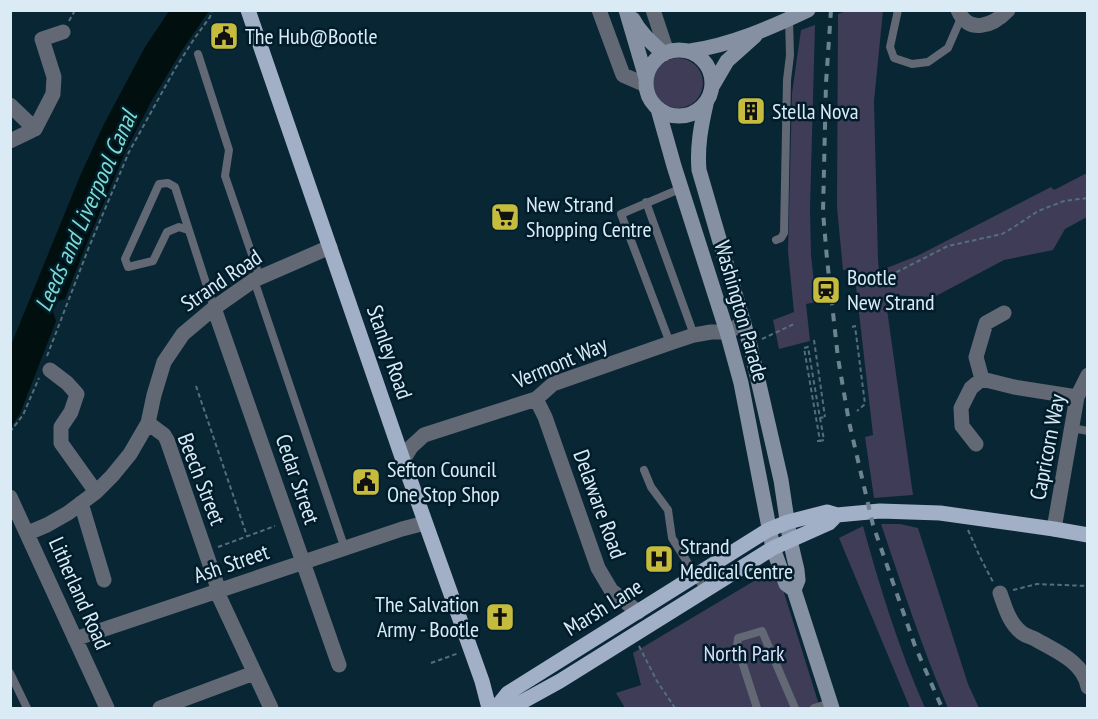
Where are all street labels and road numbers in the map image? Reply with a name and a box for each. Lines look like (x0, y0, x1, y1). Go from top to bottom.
street label: Washington Parade (709, 237, 775, 385)
street label: Strand Road (175, 243, 267, 317)
street label: Stanley Road (361, 301, 419, 403)
street label: Vermont Way (508, 329, 612, 395)
street label: Capricorn Way (1023, 391, 1071, 502)
street label: Beech Street (172, 429, 232, 529)
street label: Cedar Street (270, 430, 326, 528)
street label: Delaware Road (567, 446, 633, 562)
street label: Litherland Road (43, 532, 117, 654)
street label: Ash Street (190, 537, 272, 589)
street label: Marsh Lane (559, 572, 647, 642)

